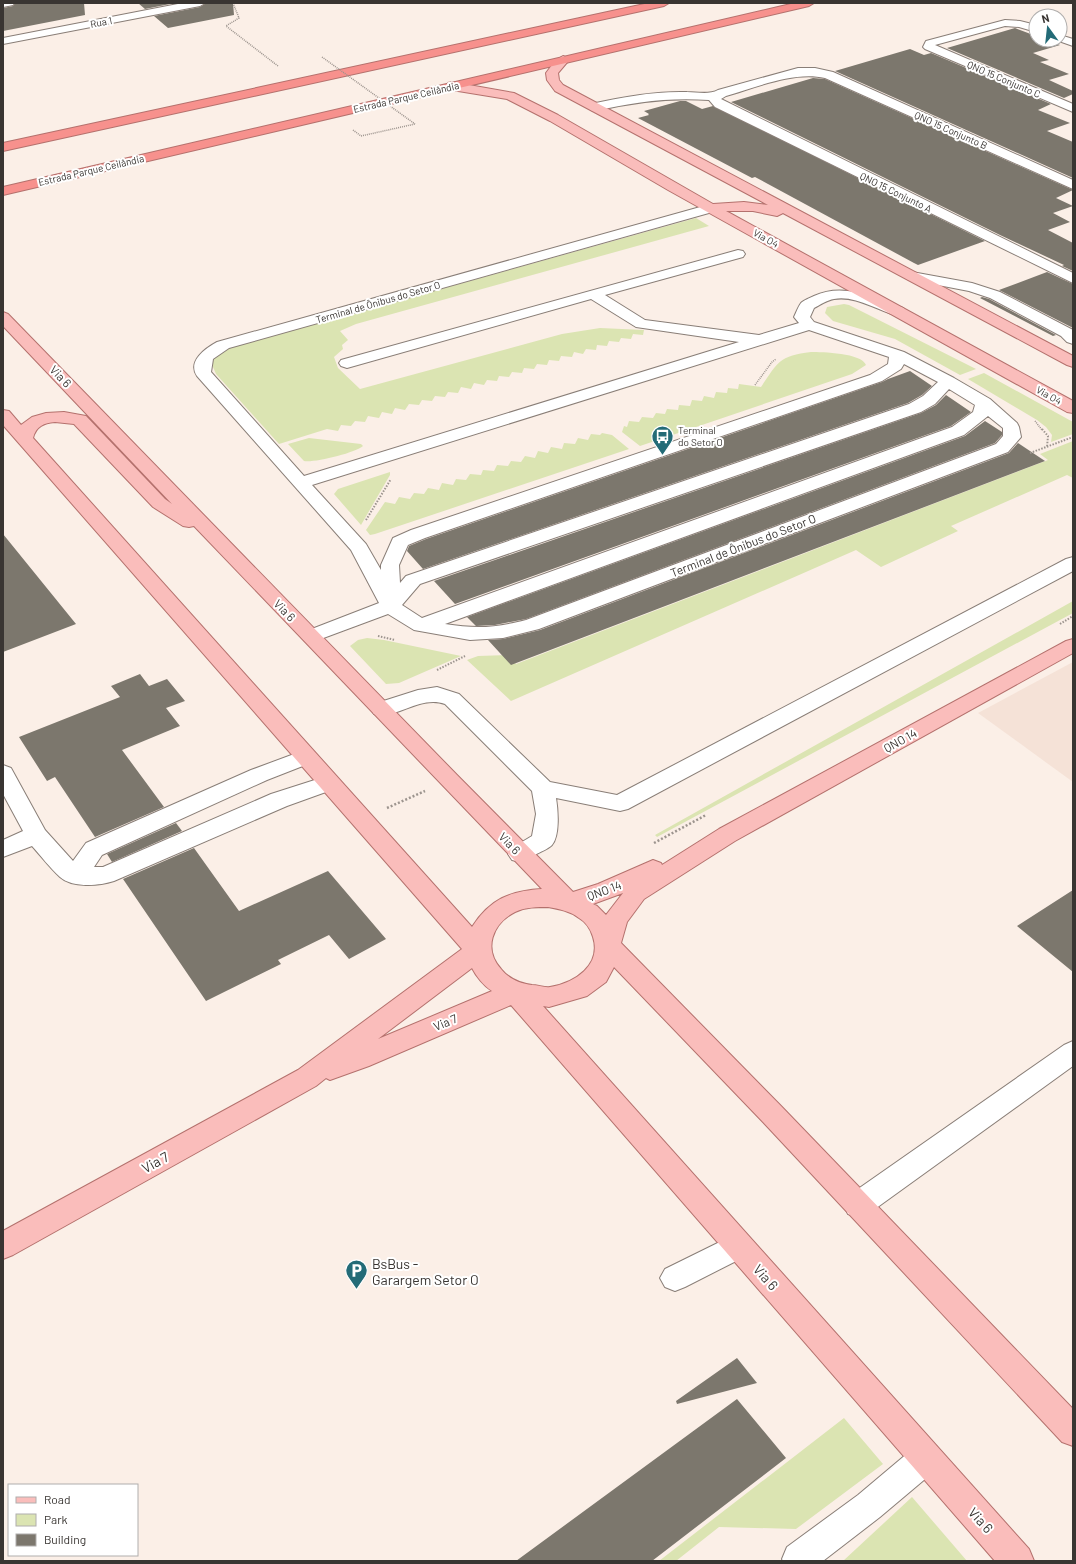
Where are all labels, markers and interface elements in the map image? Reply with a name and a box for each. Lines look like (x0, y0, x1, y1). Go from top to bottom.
north arrow (1028, 8, 1068, 48)
text: N (1040, 11, 1051, 25)
street label: Rua 1 (89, 14, 113, 30)
street label: QNO 15 Conjunto C (966, 58, 1042, 100)
street label: Estrada Parque Ceilândia (352, 79, 460, 115)
street label: QNO 15 Conjunto B (913, 109, 989, 151)
street label: Estrada Parque Ceilândia (37, 152, 145, 188)
street label: QNO 15 Conjunto A (858, 169, 934, 215)
street label: Via O4 (751, 226, 781, 250)
street label: Terminal de Ônibus do Setor O (314, 278, 442, 326)
street label: Via 6 (47, 362, 75, 390)
street label: Via O4 (1034, 383, 1064, 407)
bus stop icon: Terminal do Setor O (650, 423, 676, 456)
place label: Terminal do Setor O (678, 424, 723, 448)
street label: Terminal de Ônibus do Setor O (668, 511, 818, 579)
street label: Via 6 (271, 596, 299, 624)
street label: QNO 14 (881, 725, 919, 755)
street label: Via 6 (496, 829, 524, 857)
street label: QNO 14 (585, 877, 623, 903)
street label: Via 7 (431, 1011, 459, 1033)
street label: Via 7 (138, 1148, 172, 1176)
place label: BsBus - Garargem Setor O (372, 1255, 479, 1288)
parking icon: BsBus - Garargem Setor O (343, 1258, 369, 1291)
street label: Via 6 (750, 1260, 782, 1294)
legend (8, 1484, 138, 1556)
text: Road (44, 1492, 71, 1506)
street label: Via 6 (965, 1504, 997, 1536)
text: Park (44, 1512, 68, 1526)
text: Building (44, 1532, 86, 1546)

